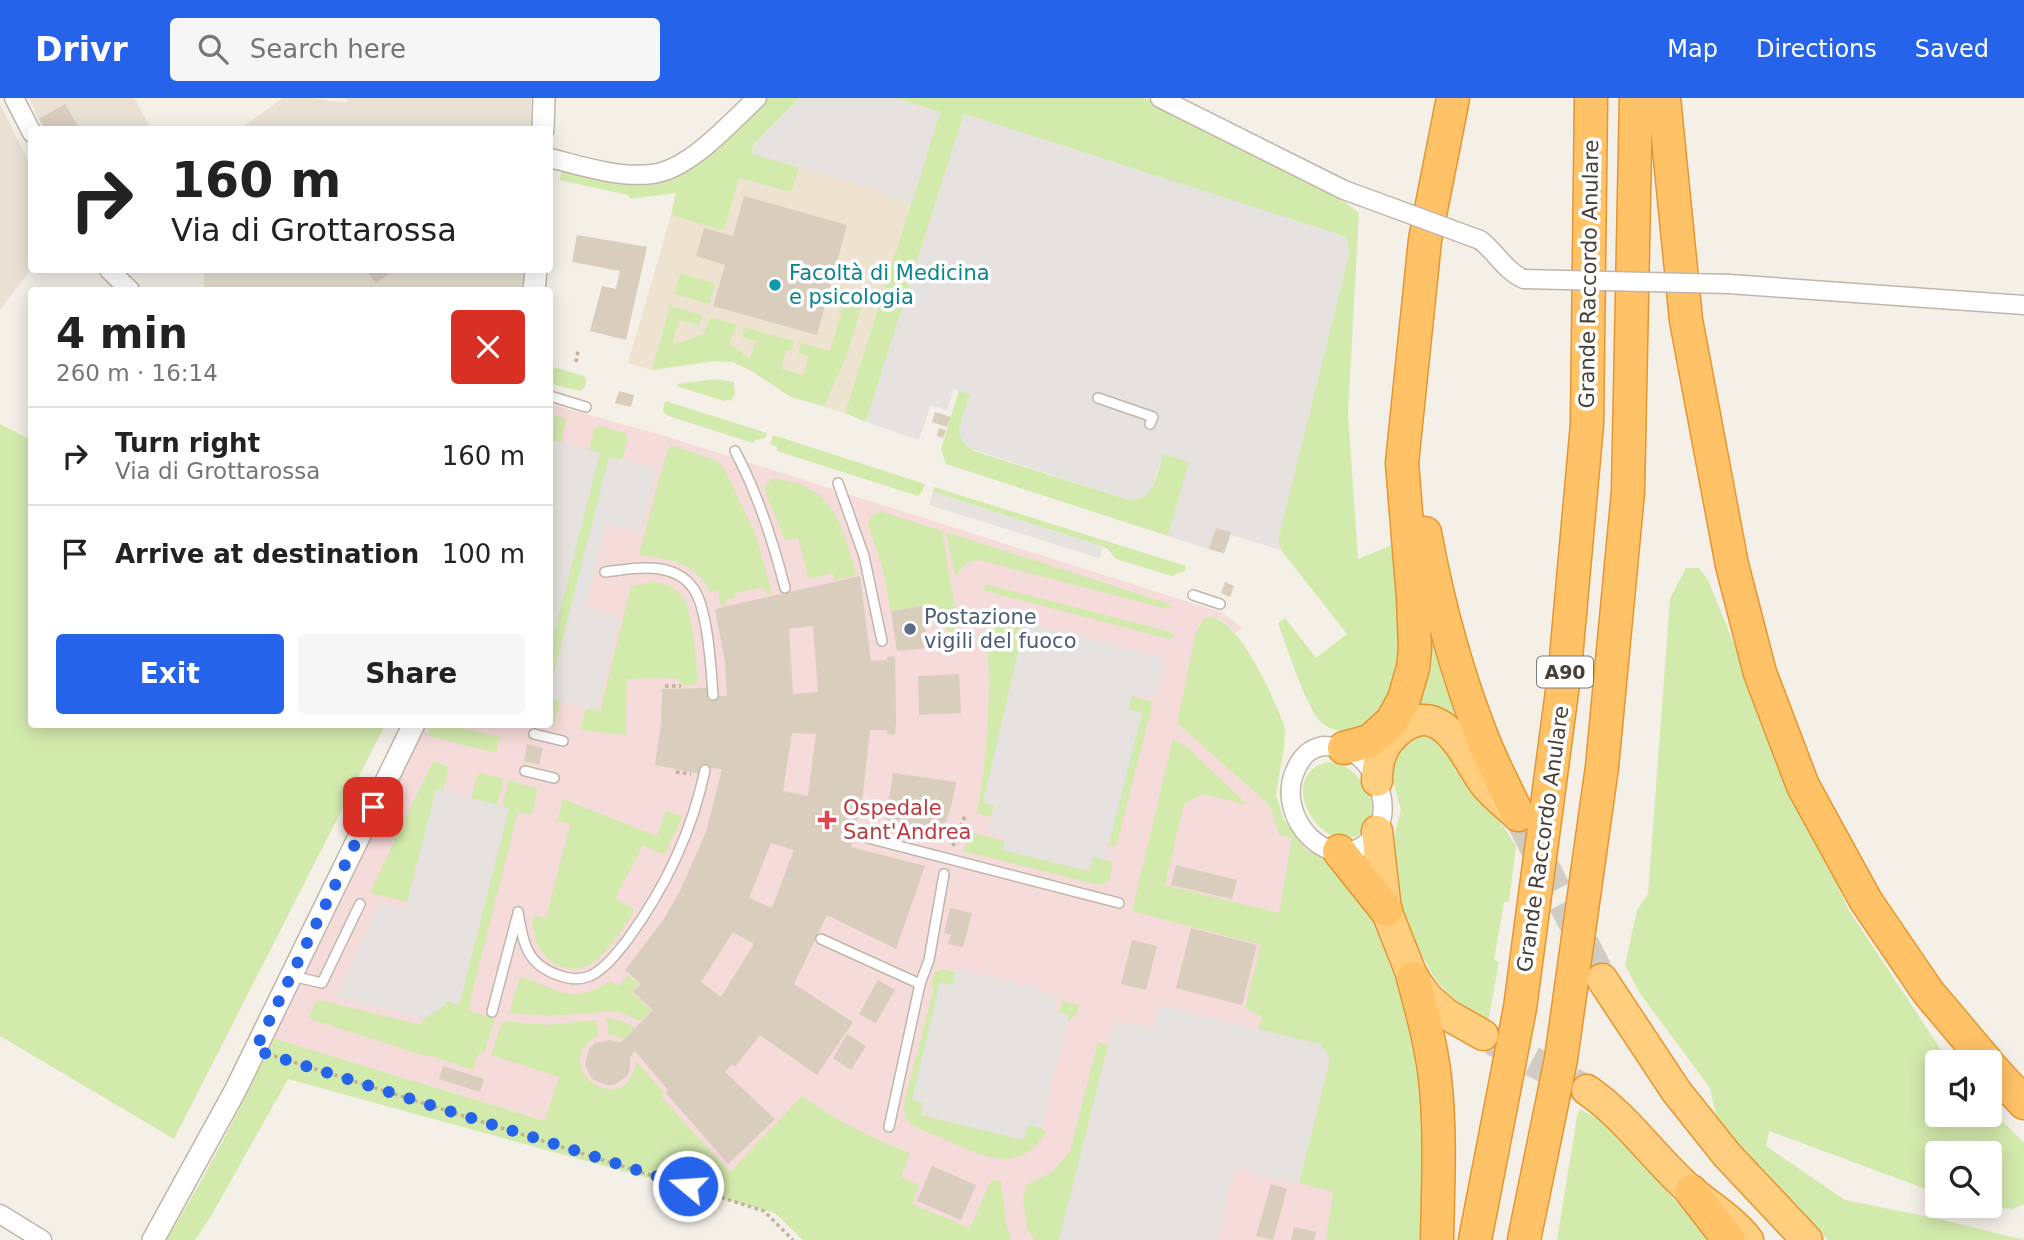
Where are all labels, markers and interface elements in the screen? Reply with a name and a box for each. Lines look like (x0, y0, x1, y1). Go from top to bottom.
search box (170, 18, 660, 81)
text: Drivr (35, 30, 128, 69)
icon: search (194, 30, 232, 68)
text: Search here (250, 34, 406, 64)
text: Map (1667, 35, 1718, 63)
text: Directions (1756, 35, 1877, 63)
text: Saved (1915, 35, 1989, 63)
street label: Grande Raccordo Anulare (1575, 139, 1603, 409)
text: 160 m (171, 152, 341, 209)
icon: right (56, 154, 147, 245)
text: Via di Grottarossa (171, 211, 457, 249)
place label: Facoltà di Medicina e psicologia (789, 261, 990, 309)
marker: Facoltà di Medicina e psicologia (767, 277, 783, 293)
text: 4 min (56, 309, 188, 358)
button: close (451, 310, 525, 384)
text: 260 m · 16:14 (56, 360, 218, 386)
text: Turn right (115, 428, 260, 458)
icon: right (56, 437, 94, 475)
text: 160 m (442, 441, 525, 471)
text: Via di Grottarossa (115, 458, 320, 484)
icon: arrive (56, 535, 94, 573)
text: Arrive at destination (115, 539, 419, 569)
text: 100 m (442, 539, 525, 569)
place label: Postazione vigili del fuoco (924, 605, 1076, 653)
marker: Postazione vigili del fuoco (902, 621, 918, 637)
button: Exit (56, 634, 284, 714)
button: Share (298, 634, 525, 714)
road number: A90 (1537, 656, 1593, 688)
street label: Grande Raccordo Anulare (1512, 704, 1574, 974)
pin (343, 777, 403, 837)
icon: arrive (354, 788, 392, 826)
place label: Ospedale Sant'Andrea (843, 796, 971, 844)
marker: Ospedale Sant'Andrea (817, 810, 837, 830)
map controls (1925, 1050, 2002, 1218)
button: sound (1925, 1050, 2002, 1127)
button: search (1925, 1141, 2002, 1218)
position arrow (651, 1149, 725, 1223)

